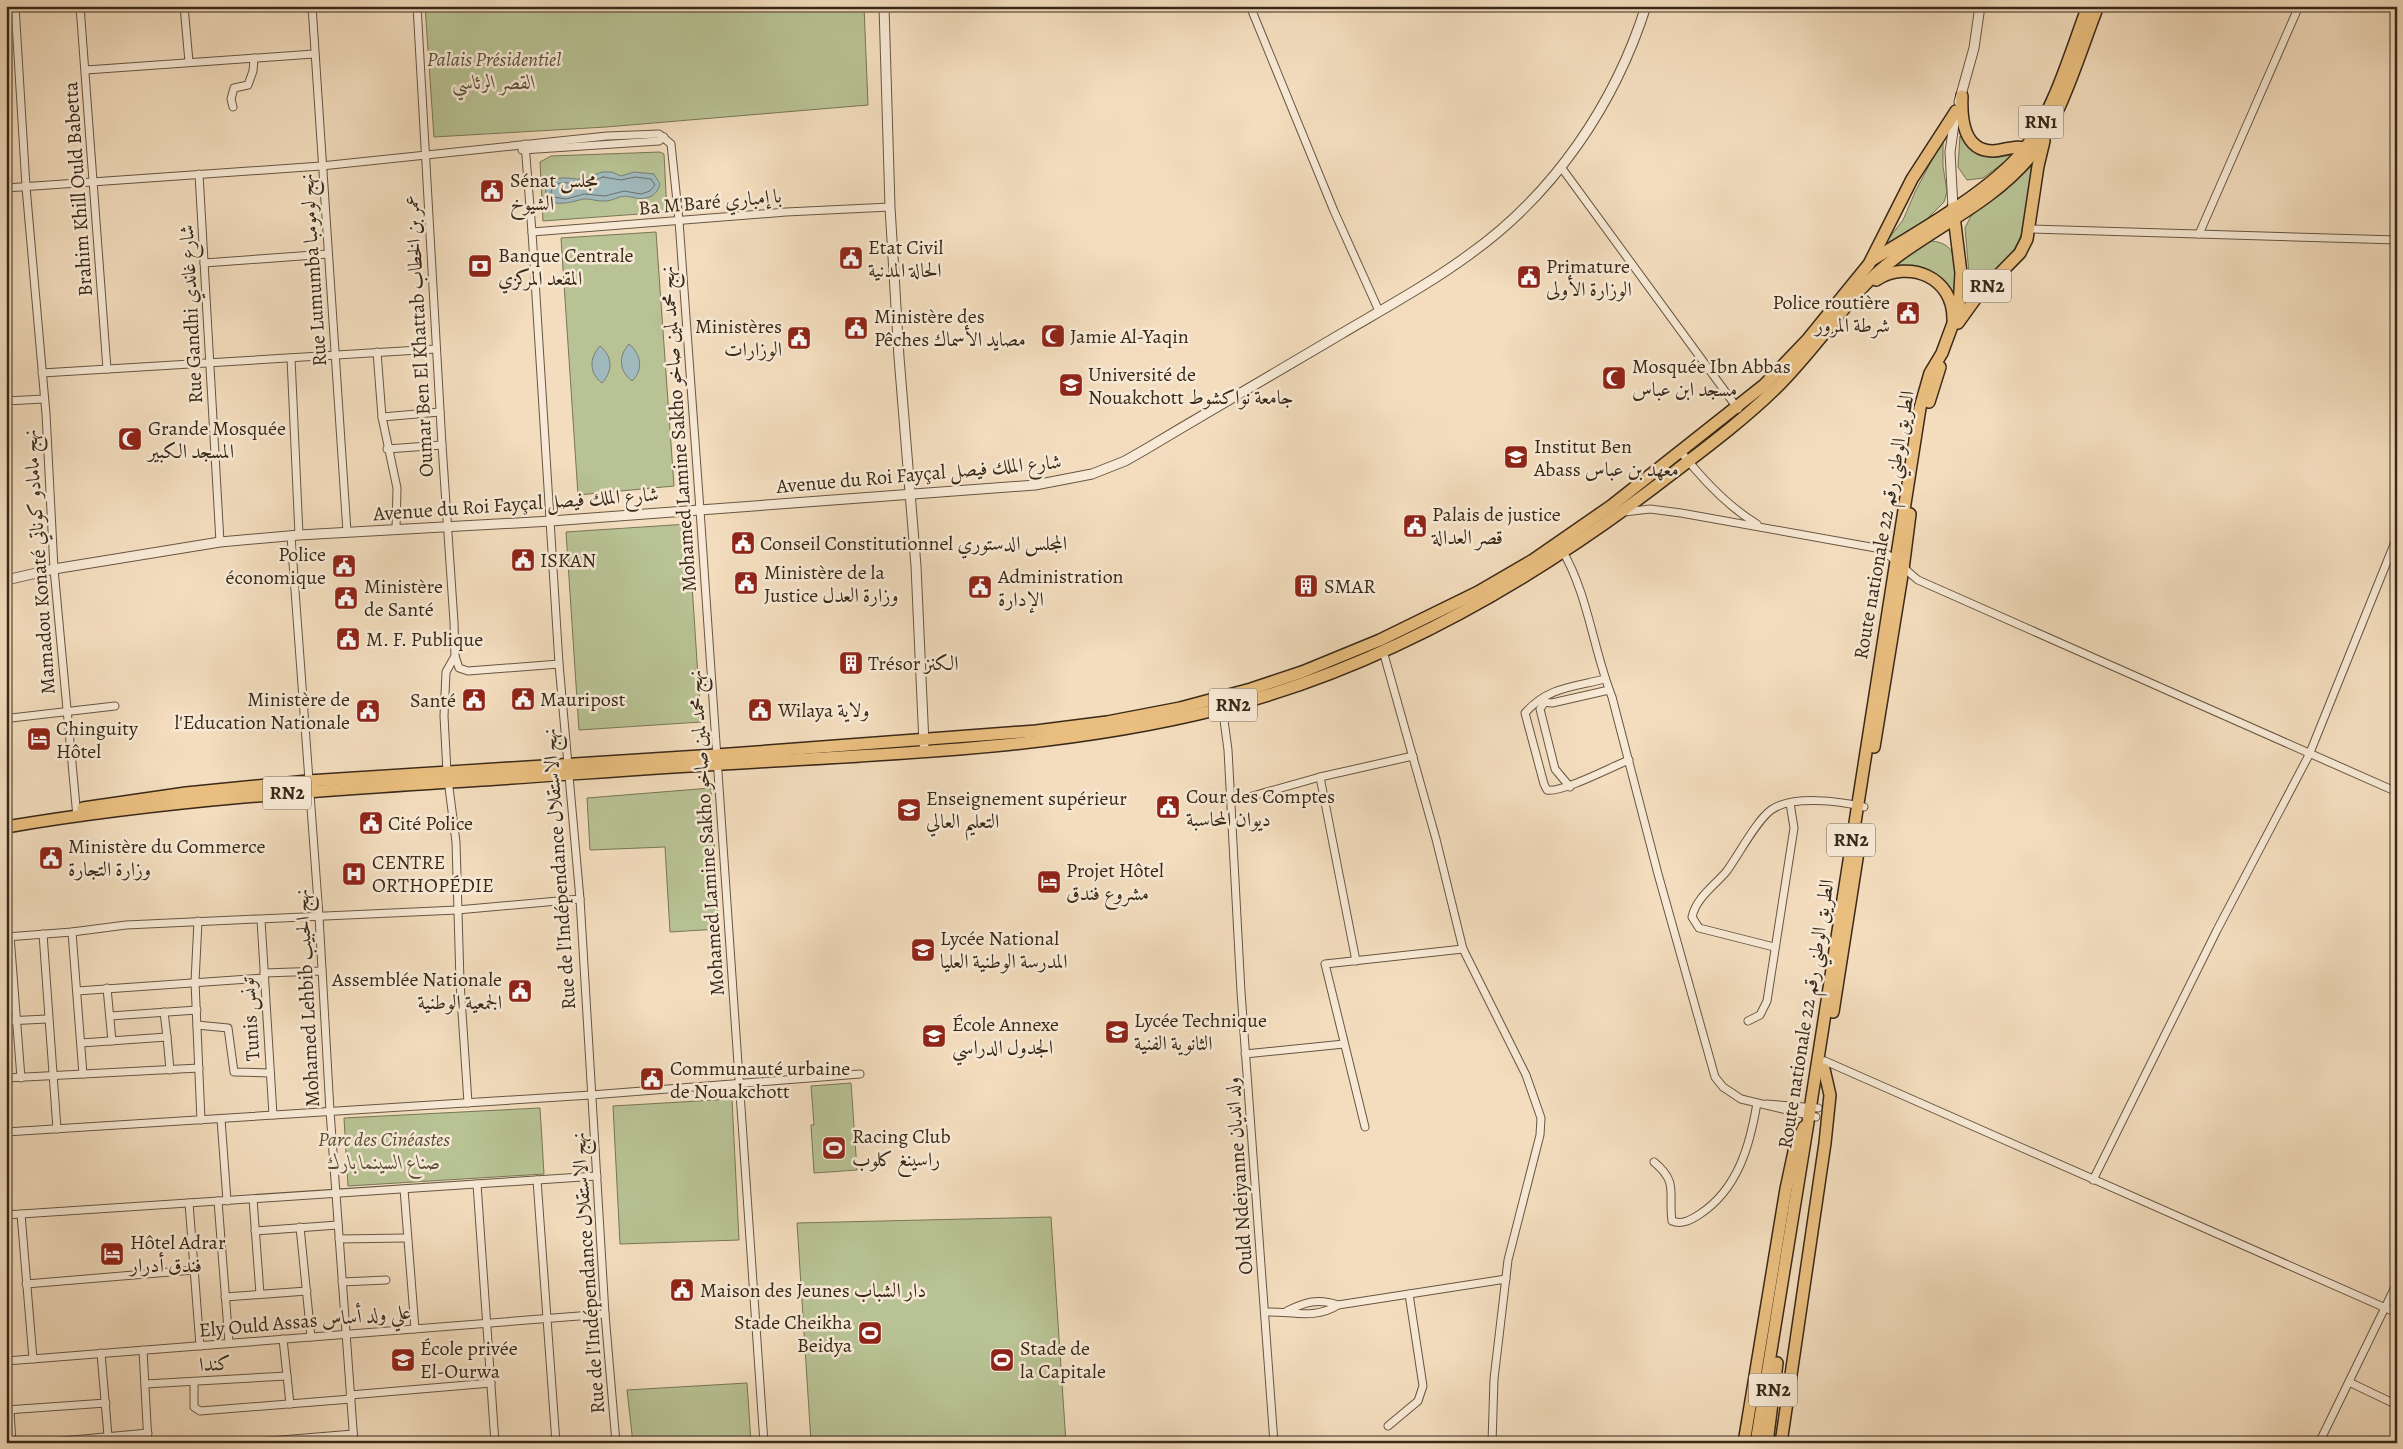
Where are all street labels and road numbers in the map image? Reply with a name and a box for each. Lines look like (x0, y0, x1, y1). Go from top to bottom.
street label: Brahim Khill Ould Babetta (57, 80, 99, 297)
road number: RN1 (2018, 105, 2064, 138)
street label: Rue Lumumba نهج لومومبا (293, 172, 337, 367)
street label: Ba M'Baré با إمباري (637, 182, 783, 224)
street label: Oumar Ben El Khattab عمر بن الخطاب (398, 194, 440, 478)
street label: Rue Gandhi شارع غاندي (173, 224, 213, 404)
street label: Mohamed Lamine Sakho نهج محمد لمين صاخو (653, 265, 707, 593)
road number: RN2 (1963, 270, 2011, 302)
street label: Route nationale 22 الطريق الوطني رقم (1847, 389, 1926, 662)
street label: Mamadou Konaté نهج مامادو كوناتي (16, 428, 66, 695)
street label: Avenue du Roi Fayçal شارع الملك فيصل (774, 448, 1063, 504)
street label: Avenue du Roi Fayçal شارع الملك فيصل (371, 481, 660, 532)
street label: Mohamed Lamine Sakho نهج محمد لمين صاخو (681, 669, 735, 997)
road number: RN2 (1209, 688, 1257, 722)
street label: Rue de l'Indépendance نهج الاستقلال (536, 727, 586, 1011)
road number: RN2 (263, 776, 311, 810)
road number: RN2 (1827, 824, 1875, 856)
street label: Route nationale 22 الطريق الوطني رقم (1771, 877, 1846, 1151)
street label: Mohamed Lehbib نهج الحبيب (288, 888, 330, 1108)
street label: Tunis تونس (234, 976, 266, 1062)
street label: Ould Ndeiyanne ولد انديان (1219, 1076, 1259, 1276)
street label: Rue de l'Indépendance نهج الاستقلال (565, 1131, 615, 1415)
street label: Ely Ould Assas علي ولد أساس (198, 1297, 413, 1350)
street label: كندا (198, 1350, 232, 1378)
road number: RN2 (1749, 1374, 1797, 1406)

